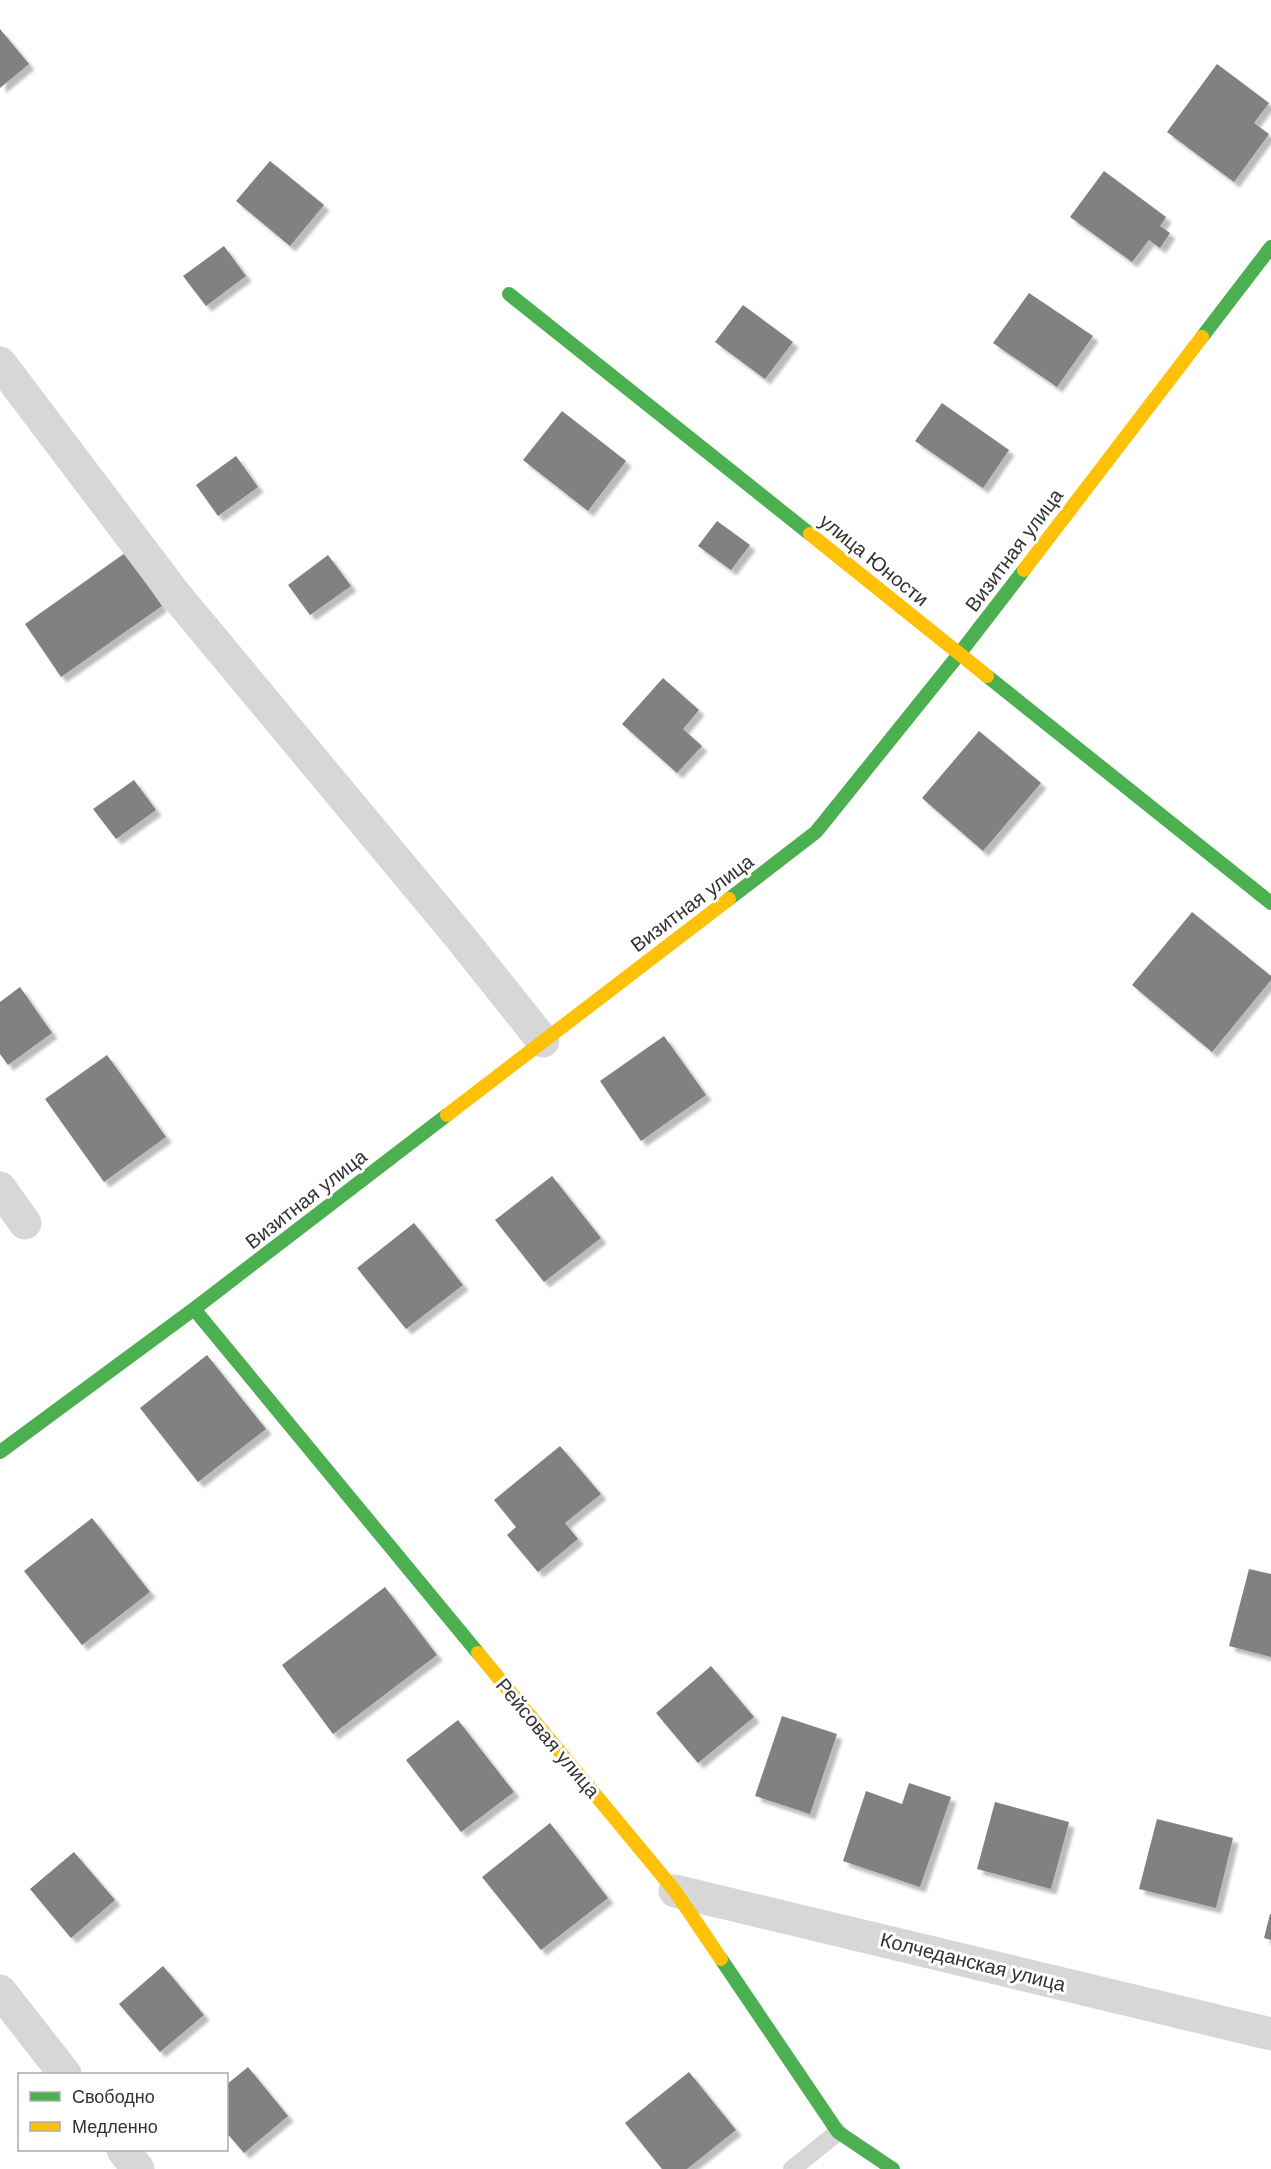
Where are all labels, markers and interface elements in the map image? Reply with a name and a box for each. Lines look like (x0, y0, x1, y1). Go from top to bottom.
street label: Визитная улица (961, 484, 1068, 616)
street label: улица Юности (815, 510, 933, 610)
street label: Визитная улица (626, 849, 758, 956)
street label: Визитная улица (241, 1144, 372, 1253)
street label: Рейсовая улица (492, 1674, 605, 1803)
street label: Колчеданская улица (878, 1928, 1069, 1996)
legend (18, 2073, 228, 2151)
text: Свободно (72, 2087, 155, 2107)
text: Медленно (72, 2117, 158, 2137)

